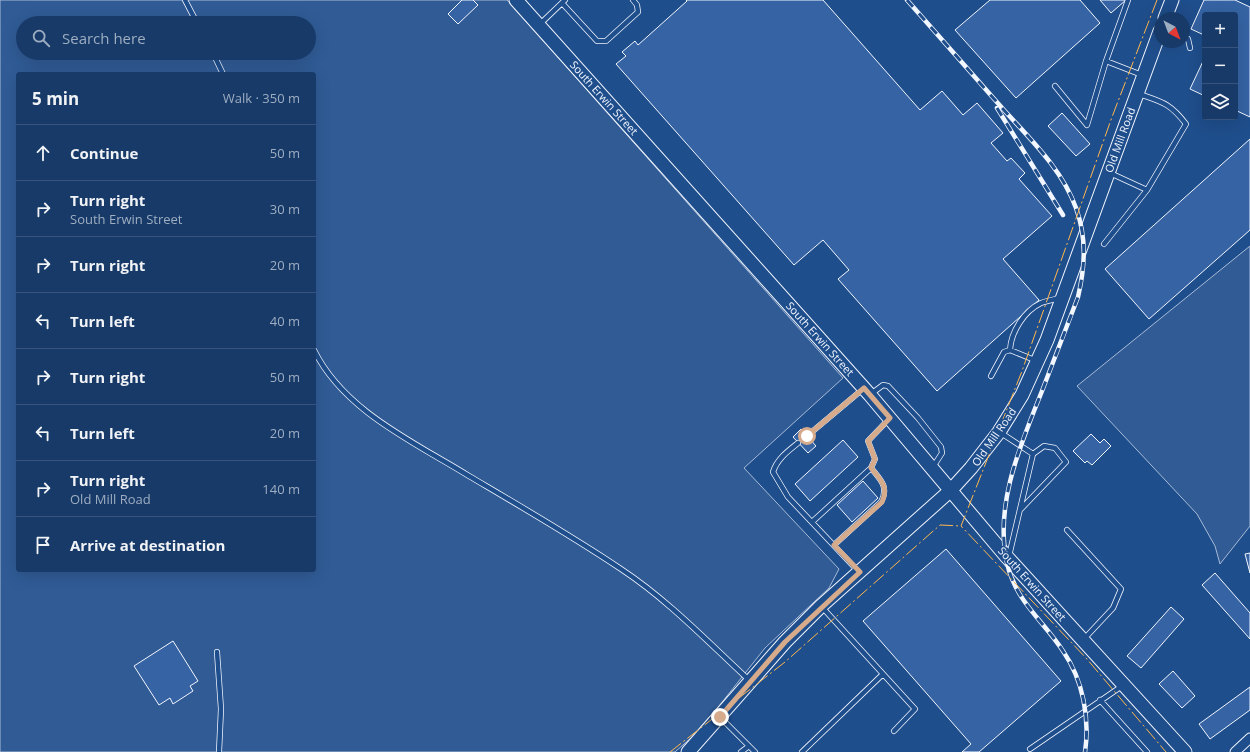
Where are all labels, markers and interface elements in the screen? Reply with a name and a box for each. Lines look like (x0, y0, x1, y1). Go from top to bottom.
north arrow (1154, 12, 1190, 48)
map controls (1202, 12, 1238, 120)
button: + (1202, 12, 1238, 48)
search box (16, 16, 316, 60)
icon: search (30, 27, 52, 49)
text: Search here (62, 28, 146, 48)
button: − (1202, 48, 1238, 84)
street label: South Erwin Street (567, 57, 642, 138)
button: layers (1202, 84, 1238, 120)
text: 5 min (32, 87, 79, 110)
text: Walk · 350 m (223, 89, 300, 107)
street label: Old Mill Road (1101, 105, 1138, 174)
icon: ahead (32, 142, 54, 164)
text: Continue (70, 143, 138, 163)
text: 50 m (270, 144, 300, 162)
text: Turn right (70, 190, 145, 210)
icon: right (32, 198, 54, 220)
text: 30 m (270, 200, 300, 218)
text: South Erwin Street (70, 210, 182, 228)
icon: right (32, 254, 54, 276)
text: Turn right (70, 255, 145, 275)
text: 20 m (270, 256, 300, 274)
street label: South Erwin Street (783, 298, 858, 379)
icon: left (32, 310, 54, 332)
text: Turn left (70, 311, 135, 331)
text: 40 m (270, 312, 300, 330)
icon: right (32, 366, 54, 388)
text: Turn right (70, 367, 145, 387)
text: 50 m (270, 368, 300, 386)
street label: Old Mill Road (968, 404, 1019, 469)
icon: left (32, 422, 54, 444)
text: Turn left (70, 423, 135, 443)
text: 20 m (270, 424, 300, 442)
route start (798, 427, 816, 445)
text: Turn right (70, 470, 145, 490)
icon: right (32, 478, 54, 500)
text: 140 m (262, 480, 300, 498)
text: Old Mill Road (70, 490, 151, 508)
icon: arrive (32, 534, 54, 556)
text: Arrive at destination (70, 535, 225, 555)
street label: South Erwin Street (995, 543, 1070, 624)
route end (711, 708, 729, 726)

